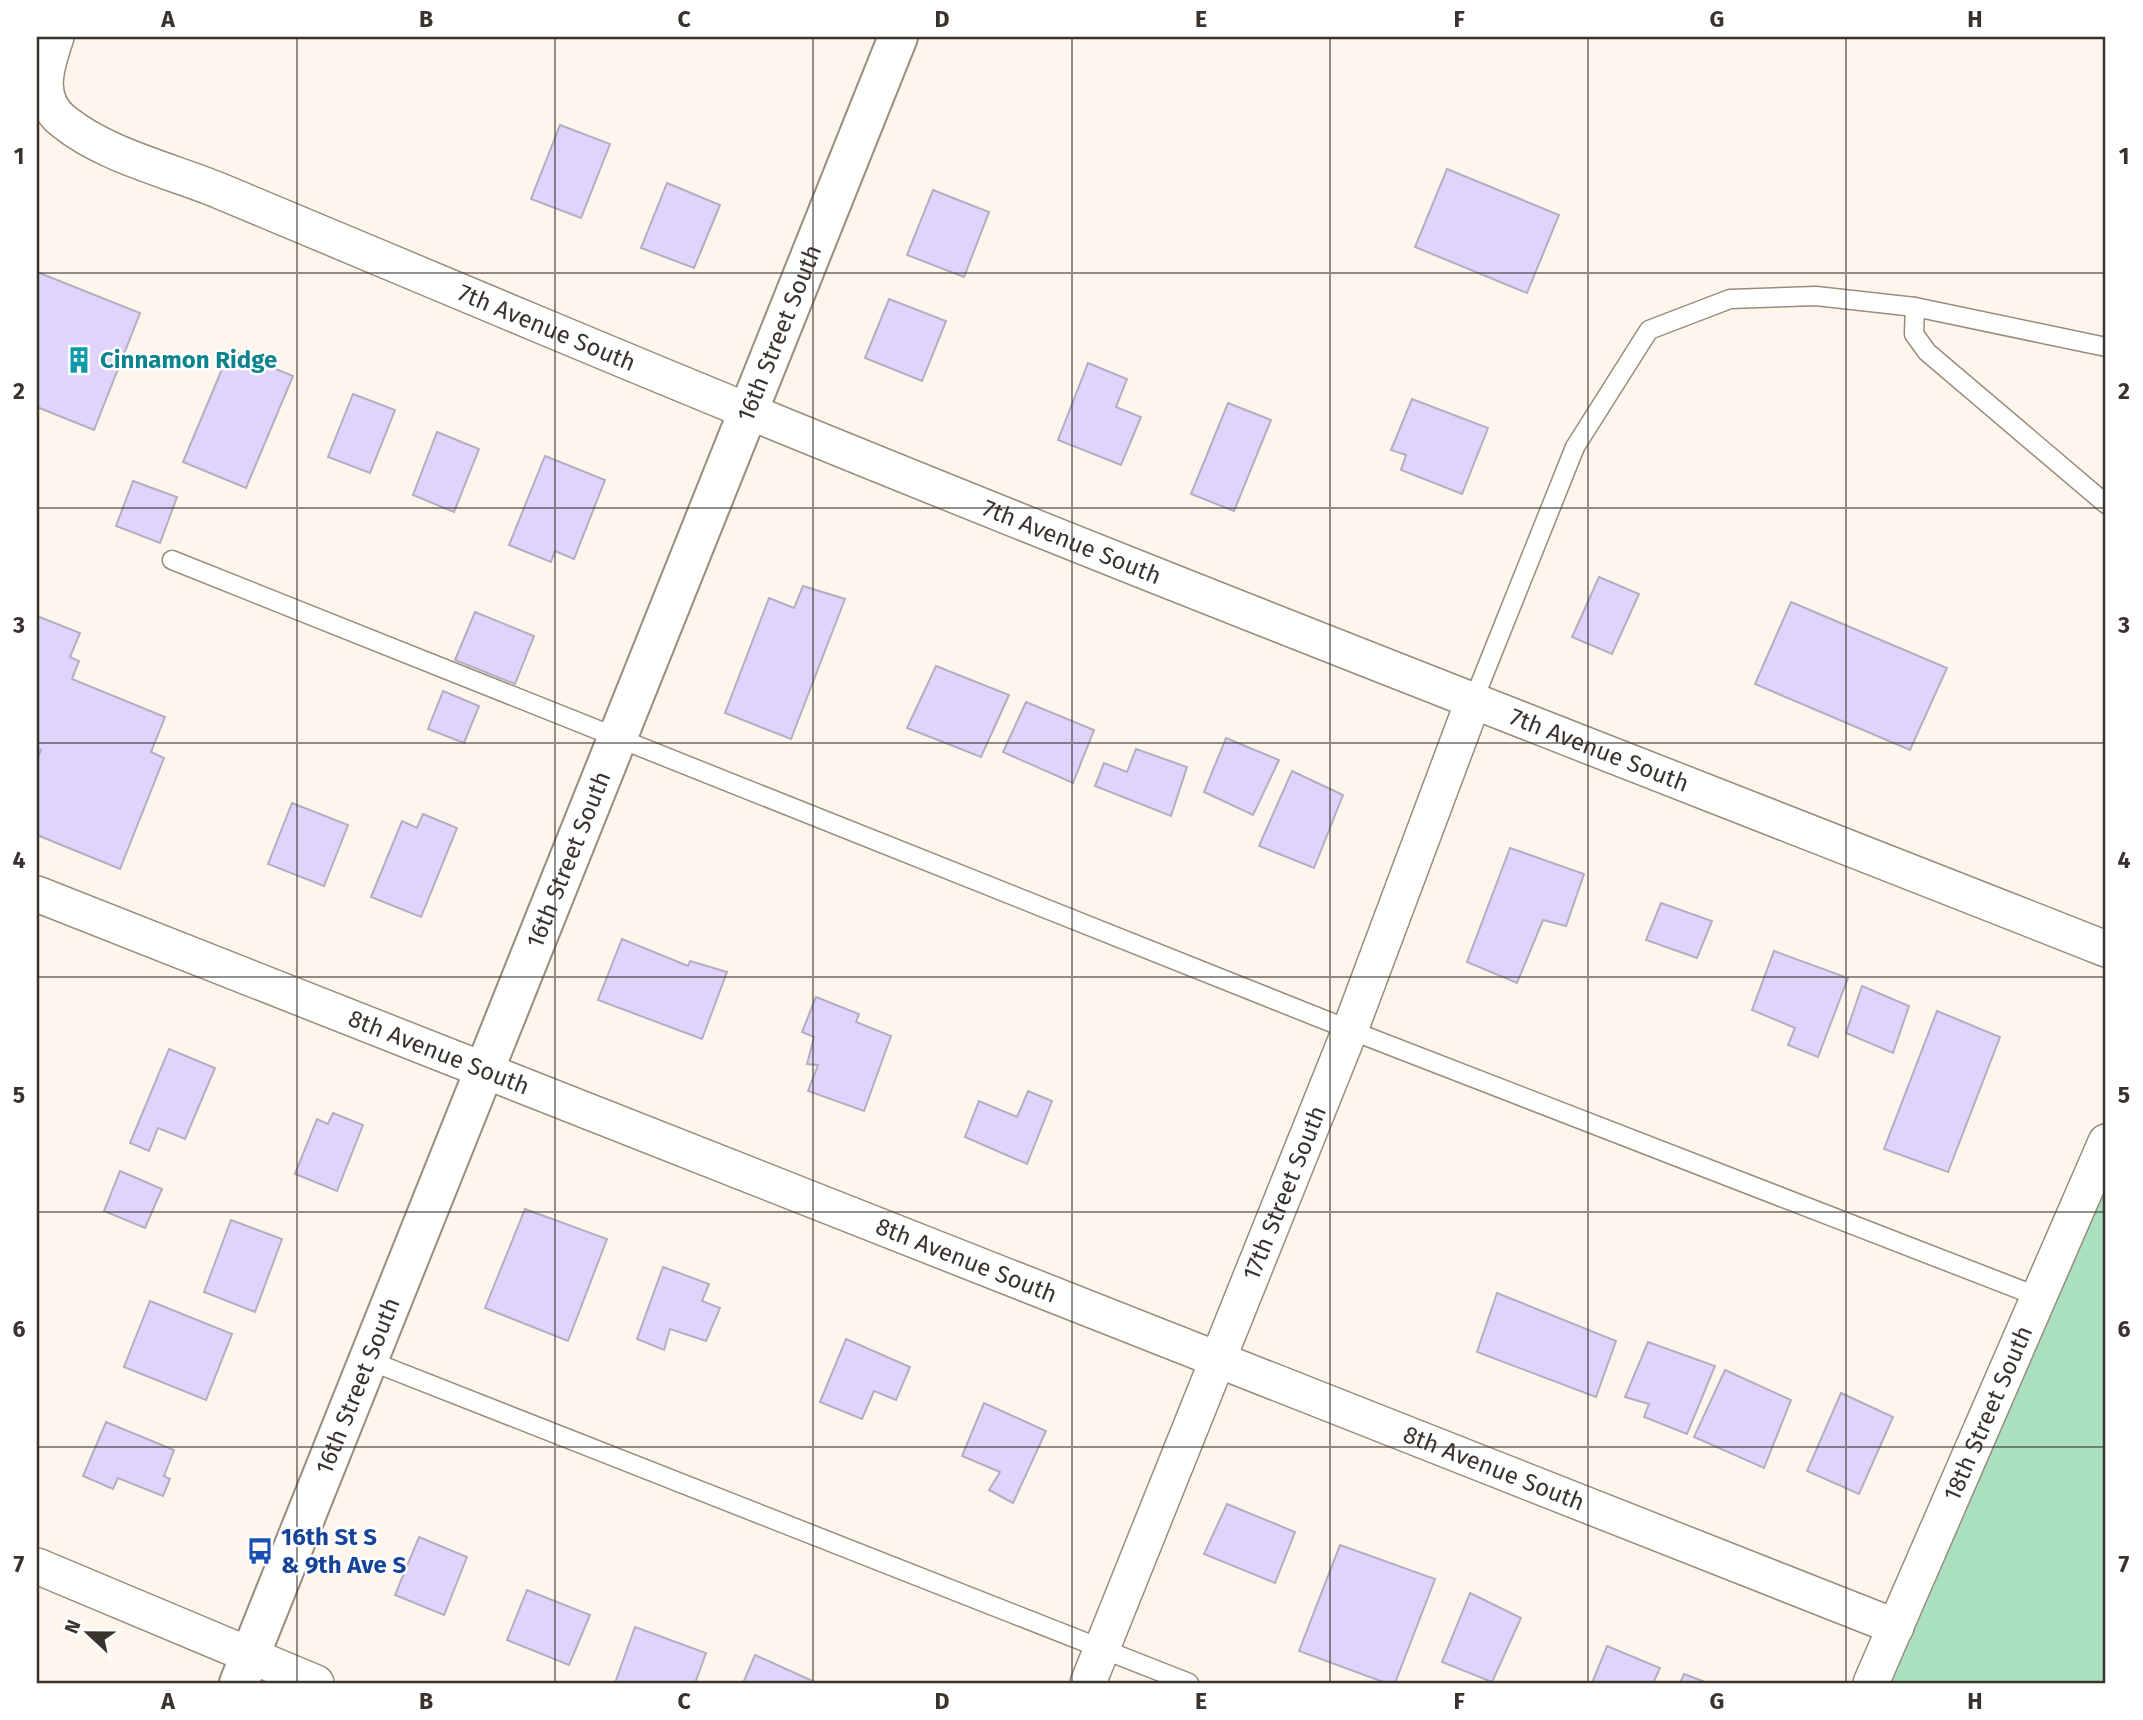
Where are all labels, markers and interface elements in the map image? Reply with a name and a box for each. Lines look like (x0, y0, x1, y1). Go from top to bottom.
text: A (160, 5, 175, 33)
text: B (419, 5, 433, 33)
text: C (677, 5, 691, 33)
text: D (935, 5, 950, 33)
text: E (1195, 5, 1207, 33)
text: F (1453, 5, 1465, 33)
text: G (1710, 5, 1724, 33)
text: H (1967, 5, 1983, 33)
text: 1 (14, 142, 24, 170)
text: 1 (2119, 142, 2129, 170)
street label: 16th Street South (732, 241, 827, 426)
street label: 7th Avenue South (454, 278, 640, 377)
building icon: Cinnamon Ridge (64, 345, 94, 375)
place label: Cinnamon Ridge (100, 346, 277, 374)
text: 2 (13, 377, 25, 405)
text: 2 (2118, 377, 2130, 405)
street label: 7th Avenue South (979, 494, 1165, 590)
text: 3 (12, 611, 25, 639)
text: 3 (2117, 611, 2130, 639)
street label: 7th Avenue South (1506, 703, 1693, 798)
street label: 16th Street South (521, 767, 617, 952)
text: 4 (13, 846, 26, 874)
text: 4 (2118, 846, 2131, 874)
street label: 8th Avenue South (344, 1004, 533, 1101)
text: 5 (13, 1081, 25, 1109)
text: 5 (2118, 1081, 2130, 1109)
street label: 17th Street South (1237, 1102, 1332, 1284)
street label: 8th Avenue South (872, 1212, 1061, 1309)
street label: 16th Street South (310, 1294, 406, 1478)
text: 6 (13, 1315, 26, 1343)
text: 6 (2118, 1315, 2131, 1343)
street label: 18th Street South (1938, 1321, 2038, 1505)
street label: 8th Avenue South (1399, 1420, 1588, 1517)
place label: 16th St S & 9th Ave S (281, 1523, 406, 1579)
bus stop icon: 16th St S & 9th Ave S (245, 1536, 275, 1566)
text: 7 (14, 1550, 25, 1578)
text: 7 (2119, 1550, 2130, 1578)
north arrow (52, 1598, 122, 1668)
text: N (60, 1617, 86, 1637)
text: A (160, 1687, 175, 1715)
text: B (419, 1687, 433, 1715)
text: C (677, 1687, 691, 1715)
text: D (935, 1687, 950, 1715)
text: E (1195, 1687, 1207, 1715)
text: F (1453, 1687, 1465, 1715)
text: G (1710, 1687, 1724, 1715)
text: H (1967, 1687, 1983, 1715)

